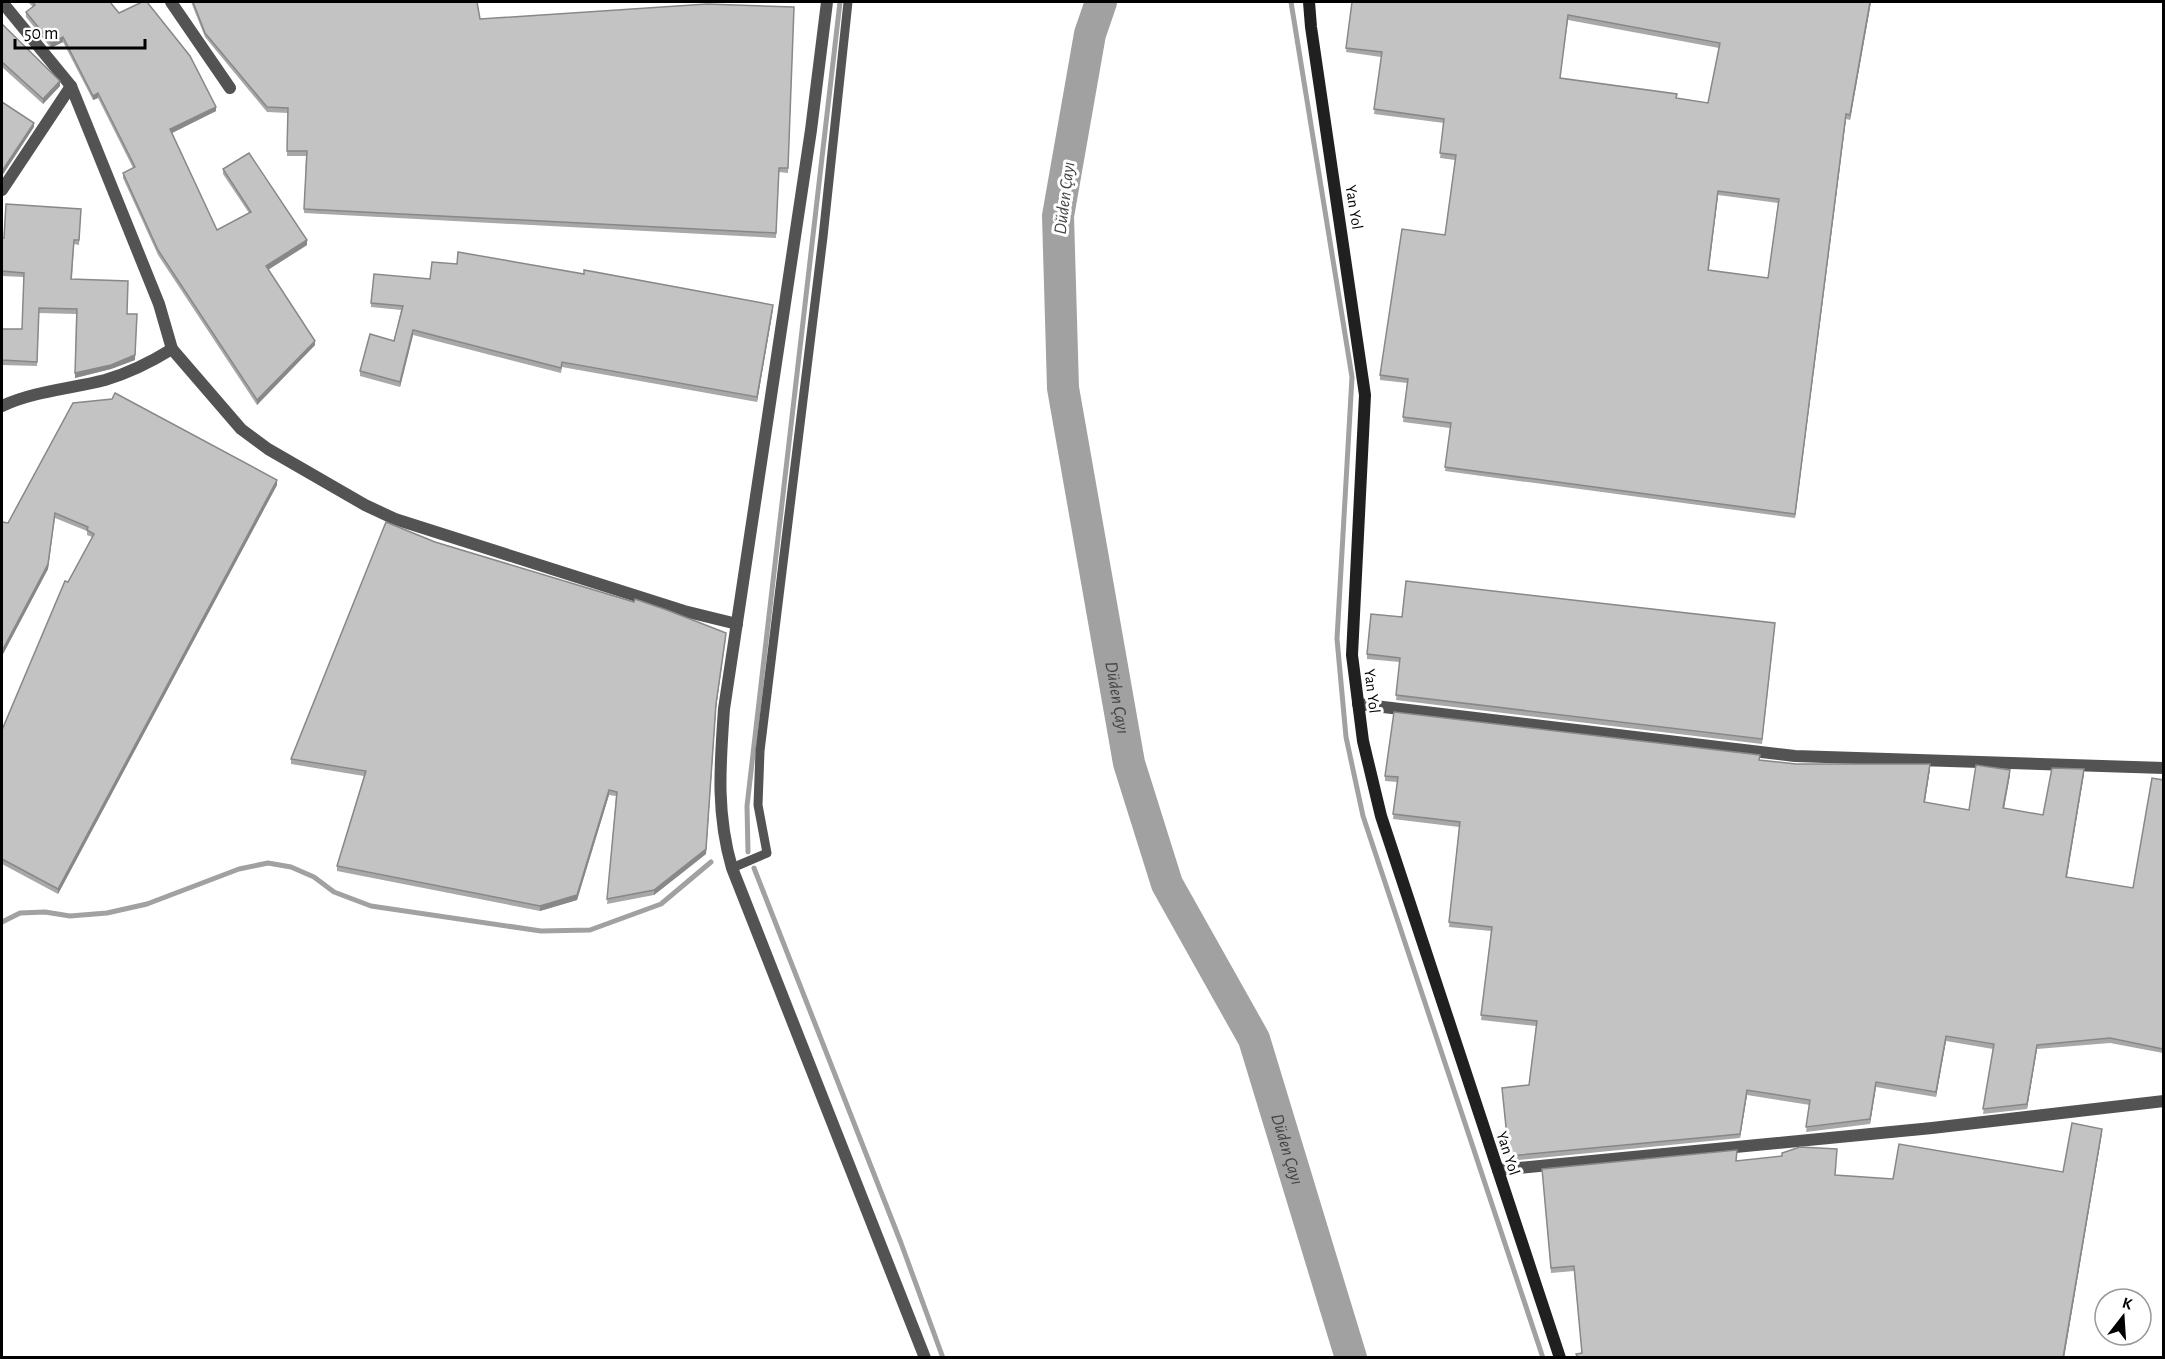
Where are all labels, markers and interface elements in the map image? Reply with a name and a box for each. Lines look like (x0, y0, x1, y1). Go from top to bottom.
scale bar (15, 12, 146, 50)
text: 50 m (24, 25, 58, 43)
water label: Düden Çayı (1052, 161, 1078, 235)
street label: Yan Yol (1343, 184, 1365, 231)
water label: Düden Çayı (1101, 660, 1132, 735)
street label: Yan Yol (1361, 668, 1383, 714)
water label: Düden Çayı (1267, 1112, 1306, 1187)
street label: Yan Yol (1494, 1130, 1523, 1177)
north arrow (2093, 1287, 2153, 1347)
text: K (2120, 1295, 2135, 1313)

